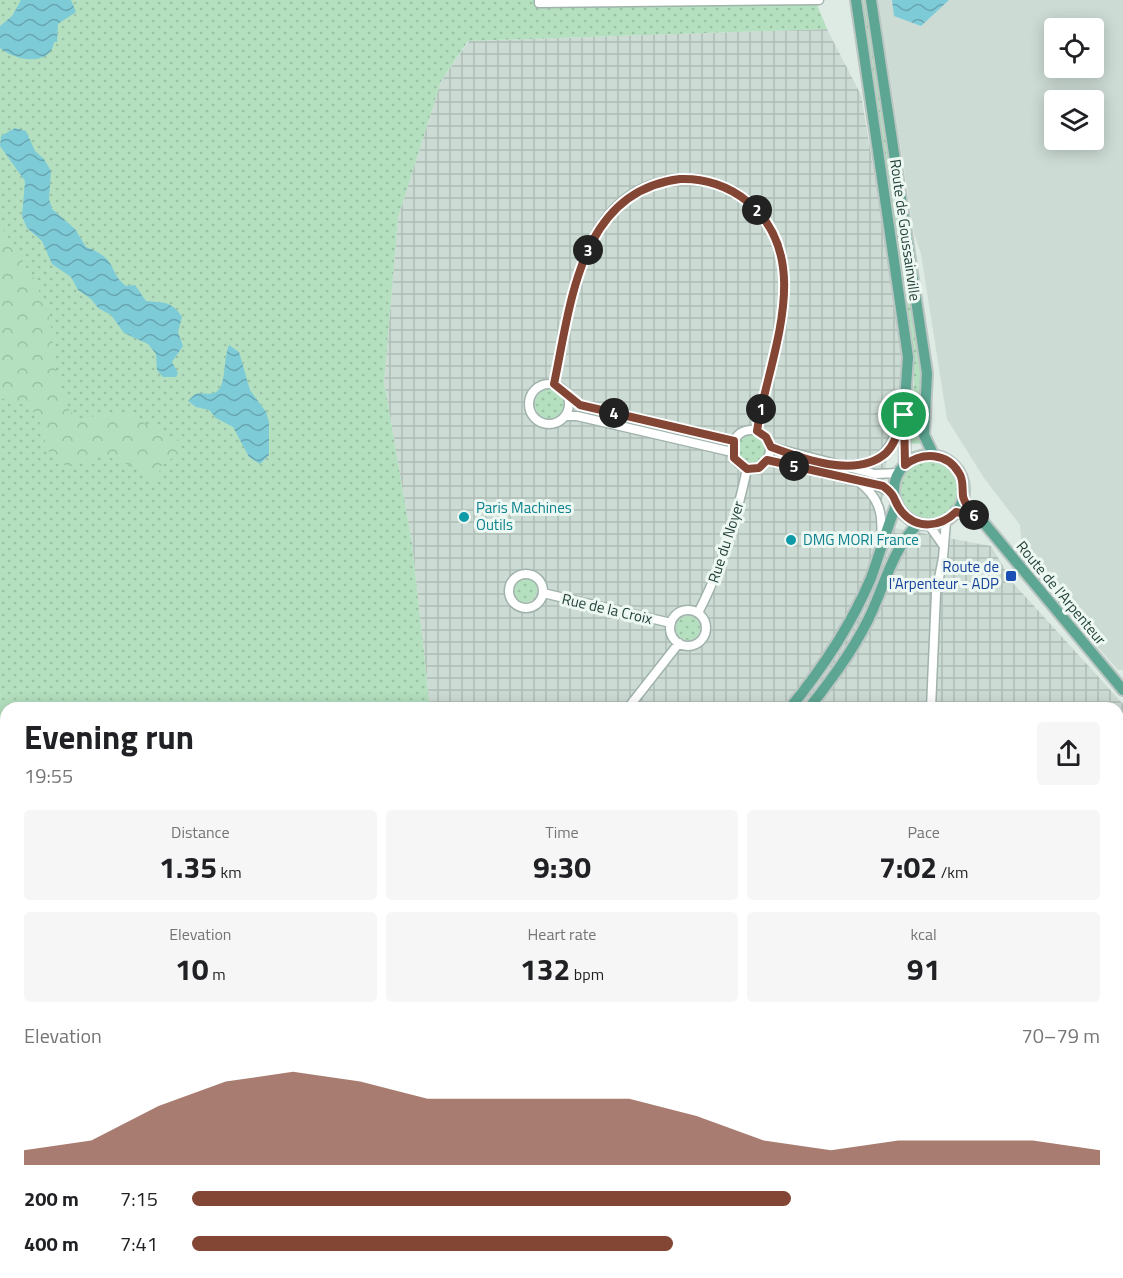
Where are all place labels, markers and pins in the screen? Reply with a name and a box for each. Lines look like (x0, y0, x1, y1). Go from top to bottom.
pin: 2 (742, 195, 772, 225)
pin: 3 (573, 235, 603, 265)
pin (878, 389, 929, 440)
pin: 1 (746, 394, 776, 424)
pin: 4 (599, 398, 629, 428)
pin: 5 (779, 451, 809, 481)
place label: Paris Machines Outils (476, 496, 572, 536)
pin: 6 (959, 500, 989, 530)
marker: Paris Machines Outils (457, 510, 471, 524)
place label: DMG MORI France (803, 528, 919, 551)
marker: DMG MORI France (784, 533, 798, 547)
place label: Route de l'Arpenteur - ADP (889, 555, 999, 595)
marker: Route de l'Arpenteur - ADP (1004, 569, 1018, 583)

